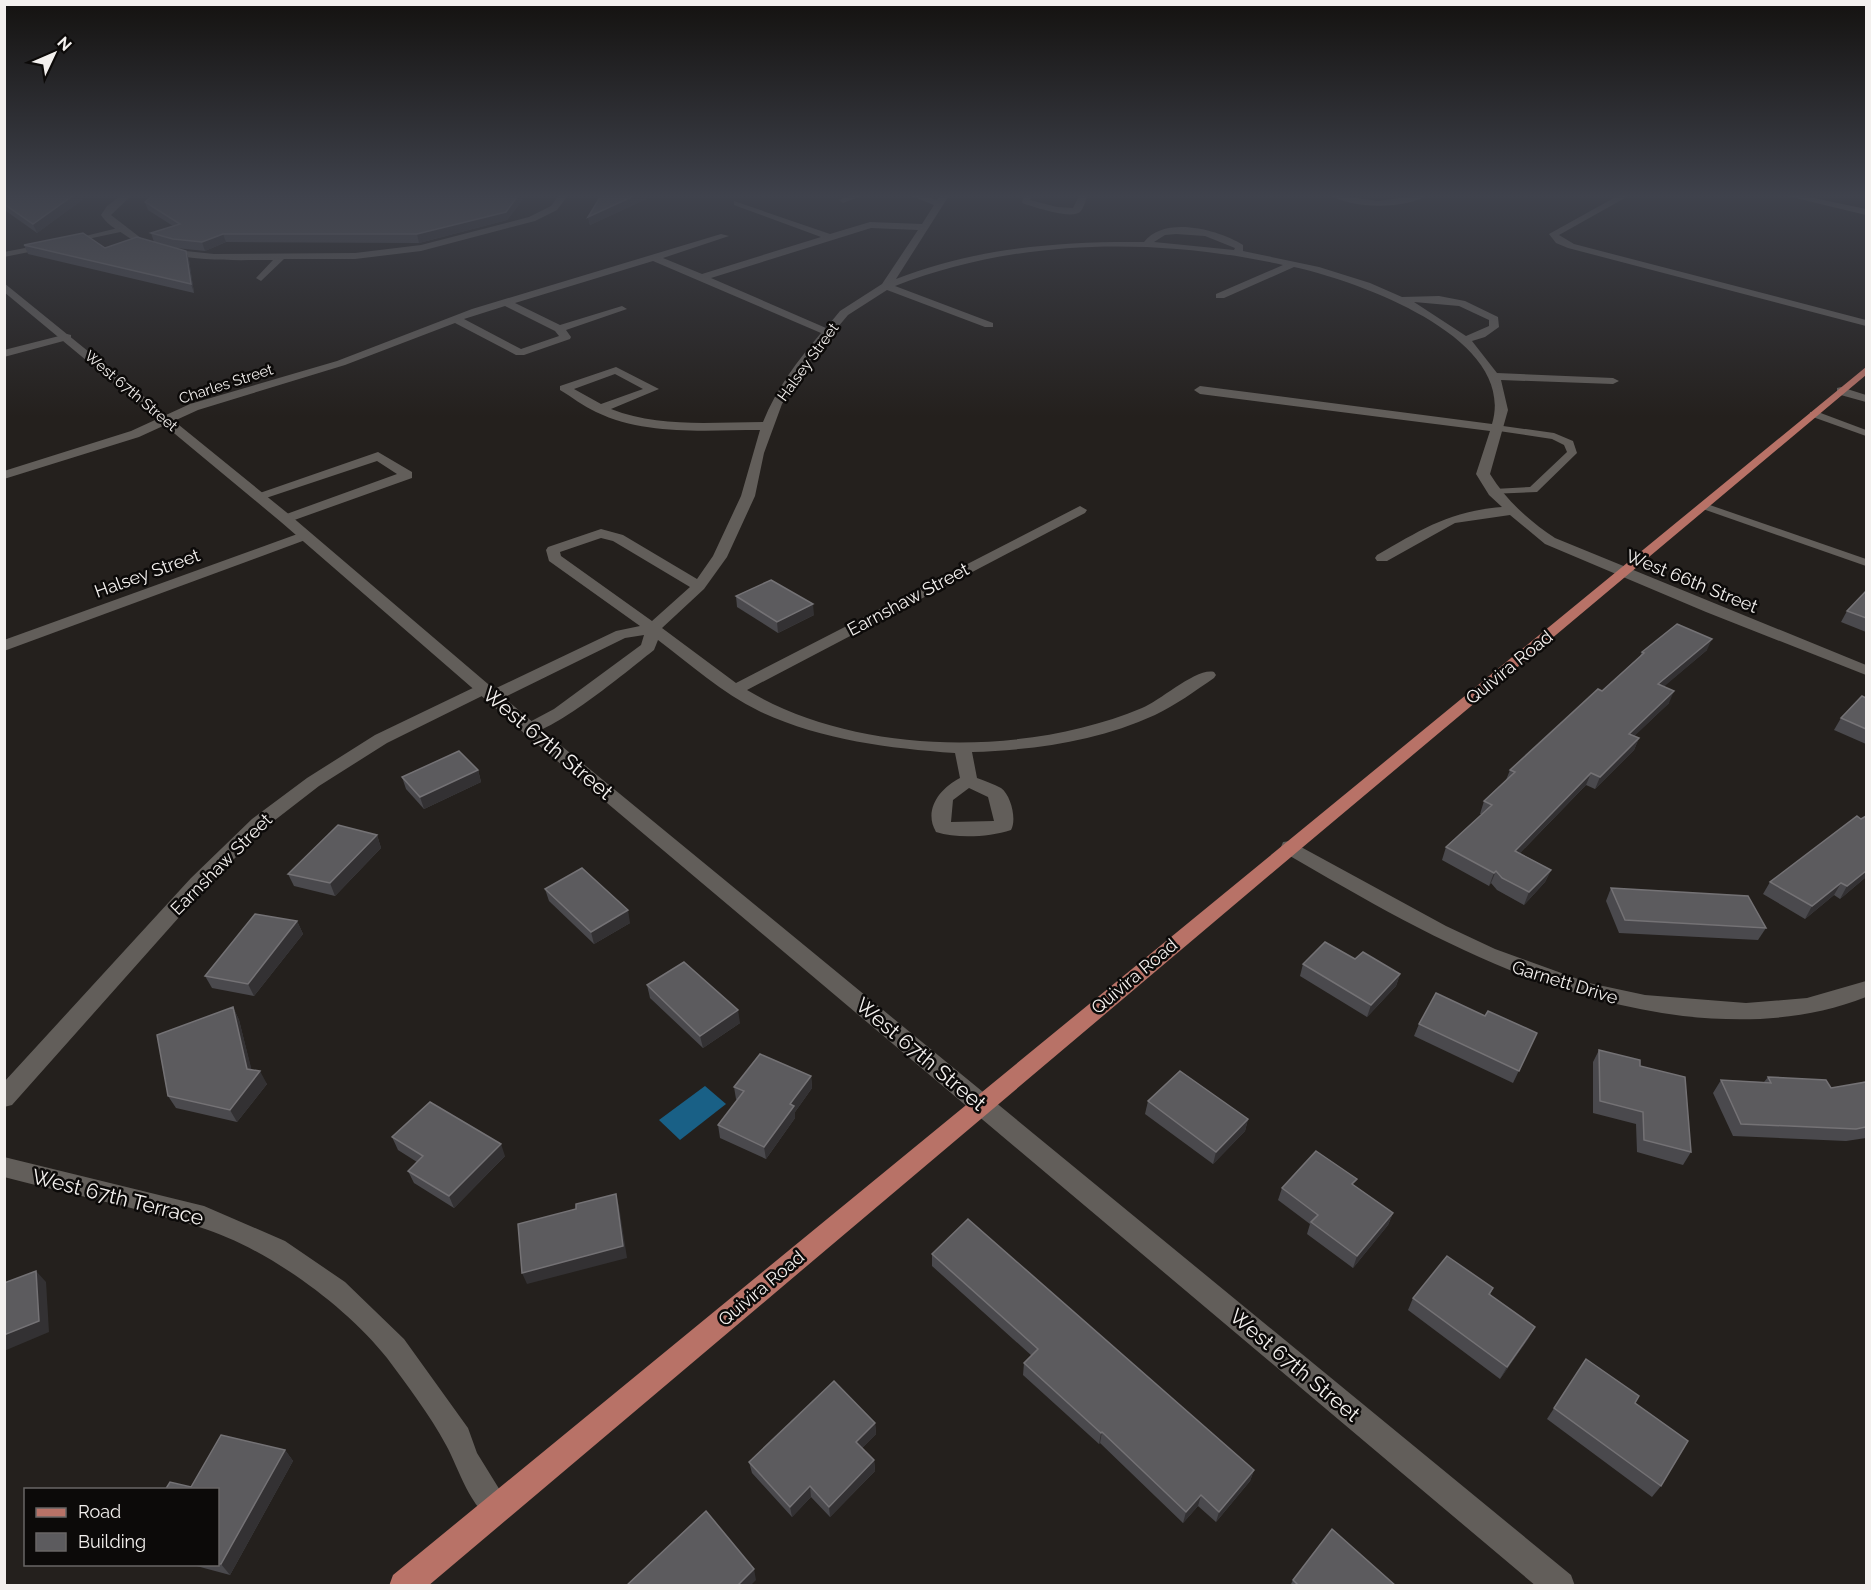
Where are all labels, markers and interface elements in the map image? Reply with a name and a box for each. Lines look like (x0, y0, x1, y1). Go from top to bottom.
north arrow (24, 24, 84, 84)
text: N (53, 33, 76, 55)
street label: Halsey Street (774, 319, 842, 405)
street label: West 67th Street (81, 347, 181, 435)
street label: Charles Street (177, 360, 275, 408)
street label: Halsey Street (91, 544, 203, 602)
street label: West 66th Street (1623, 545, 1761, 617)
street label: Earnshaw Street (844, 558, 972, 640)
street label: Quivira Road (1461, 626, 1557, 708)
street label: West 67th Street (478, 681, 618, 805)
street label: Earnshaw Street (166, 809, 276, 919)
street label: Quivira Road (1087, 934, 1181, 1018)
street label: Garnett Drive (1510, 956, 1621, 1008)
street label: West 67th Street (851, 992, 991, 1116)
street label: West 67th Terrace (30, 1164, 206, 1230)
street label: Quivira Road (714, 1246, 808, 1330)
street label: West 67th Street (1225, 1303, 1365, 1427)
legend (24, 1488, 219, 1566)
text: Road (78, 1501, 121, 1522)
text: Building (78, 1531, 146, 1552)

